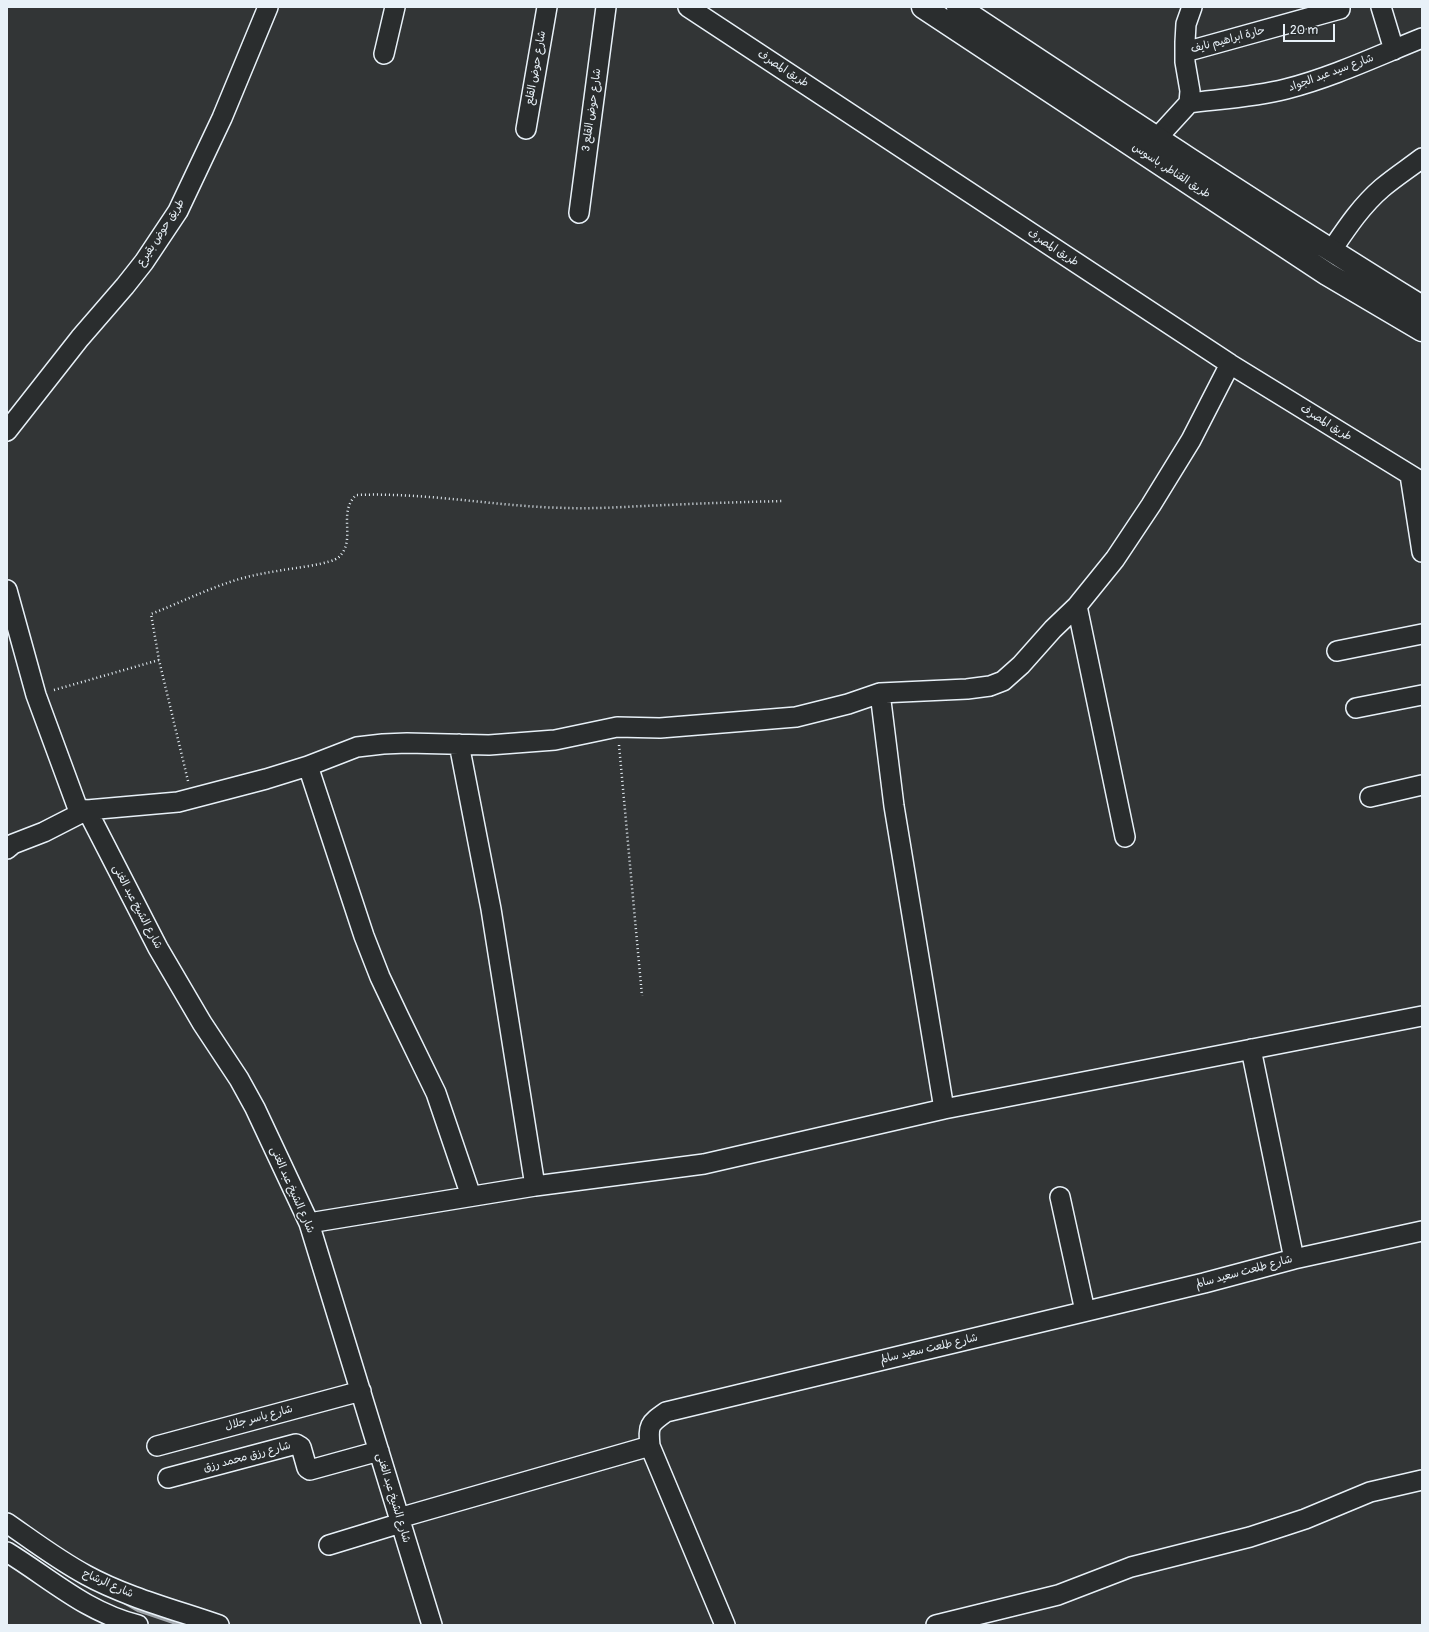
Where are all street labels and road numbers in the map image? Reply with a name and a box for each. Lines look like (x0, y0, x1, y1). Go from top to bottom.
street label: حارة ابراهيم نايف (1189, 24, 1267, 56)
street label: شارع حوض القلع (523, 30, 549, 106)
street label: طريق المصرف (755, 48, 811, 90)
street label: شارع سيد عبد الجواد (1287, 51, 1375, 95)
street label: شارع حوض القلع 3 (580, 68, 604, 152)
street label: طريق القناطر, باسوس (1129, 141, 1213, 201)
street label: طريق حوض بقيرع (134, 197, 188, 269)
street label: طريق المصرف (1025, 227, 1081, 269)
street label: طريق المصرف (1298, 402, 1354, 444)
street label: شارع الشيخ عبد الغنى (109, 863, 165, 951)
street label: شارع الشيخ عبد الغنى (267, 1145, 317, 1235)
street label: شارع طلعت سعيد سالم (1194, 1253, 1294, 1291)
street label: شارع طلعت سعيد سالم (879, 1331, 979, 1367)
street label: شارع ياسر جلال (224, 1403, 294, 1433)
street label: شارع رزق محمد رزق (202, 1439, 292, 1475)
street label: شارع الشيخ عبد الغنى (373, 1451, 413, 1545)
street label: شارع الرشاح (81, 1567, 135, 1601)

